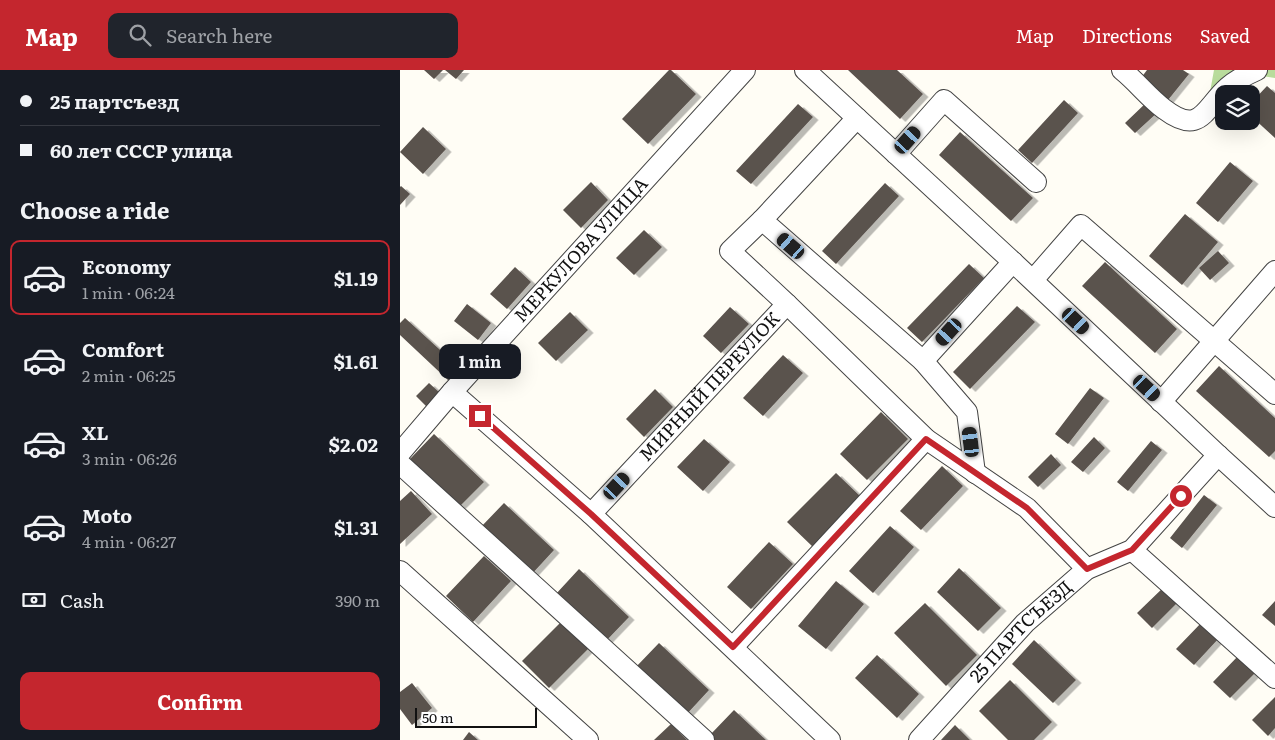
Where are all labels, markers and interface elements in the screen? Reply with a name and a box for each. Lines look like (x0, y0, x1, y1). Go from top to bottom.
search box (108, 13, 458, 58)
text: Map (25, 18, 78, 53)
icon: search (126, 21, 154, 49)
text: Search here (166, 21, 272, 49)
text: Map (1016, 22, 1054, 49)
text: Directions (1082, 22, 1172, 49)
text: Saved (1200, 22, 1250, 49)
map controls (1215, 85, 1260, 130)
button: layers (1215, 85, 1260, 130)
text: 25 партсъезд (50, 87, 179, 115)
car (892, 124, 923, 156)
text: 60 лет СССР улица (50, 136, 233, 164)
street label: МЕРКУЛОВА УЛИЦА (507, 170, 653, 328)
text: Choose a ride (20, 193, 169, 226)
car (774, 230, 807, 262)
text: Economy (82, 252, 171, 280)
icon: car (22, 255, 67, 300)
text: $1.19 (334, 264, 378, 292)
text: 1 min · 06:24 (82, 280, 175, 304)
street label: МИРНЫЙ ПЕРЕУЛОК (632, 305, 785, 467)
car (1059, 305, 1092, 337)
car (933, 316, 964, 348)
text: Comfort (82, 335, 164, 363)
icon: car (22, 338, 67, 383)
callout: 1 min (439, 344, 521, 378)
text: $1.61 (334, 347, 378, 375)
text: 1 min (459, 349, 501, 373)
text: 2 min · 06:25 (82, 363, 176, 387)
car (1130, 372, 1163, 404)
route end (469, 405, 491, 427)
text: XL (82, 418, 109, 446)
icon: car (22, 421, 67, 466)
car (961, 426, 980, 458)
text: $2.02 (329, 430, 378, 458)
text: 3 min · 06:26 (82, 446, 177, 470)
car (601, 470, 632, 502)
route start (1170, 485, 1192, 507)
text: Moto (82, 501, 132, 529)
icon: car (22, 504, 67, 549)
text: $1.31 (334, 513, 378, 541)
text: 4 min · 06:27 (82, 529, 176, 553)
street label: 25 ПАРТСЪЕЗД (962, 573, 1077, 688)
icon: cash (20, 586, 48, 614)
text: Cash (60, 586, 104, 614)
text: 390 m (335, 588, 380, 612)
button: Confirm (20, 672, 380, 730)
scale bar (415, 705, 538, 728)
text: 50 m (422, 707, 454, 727)

